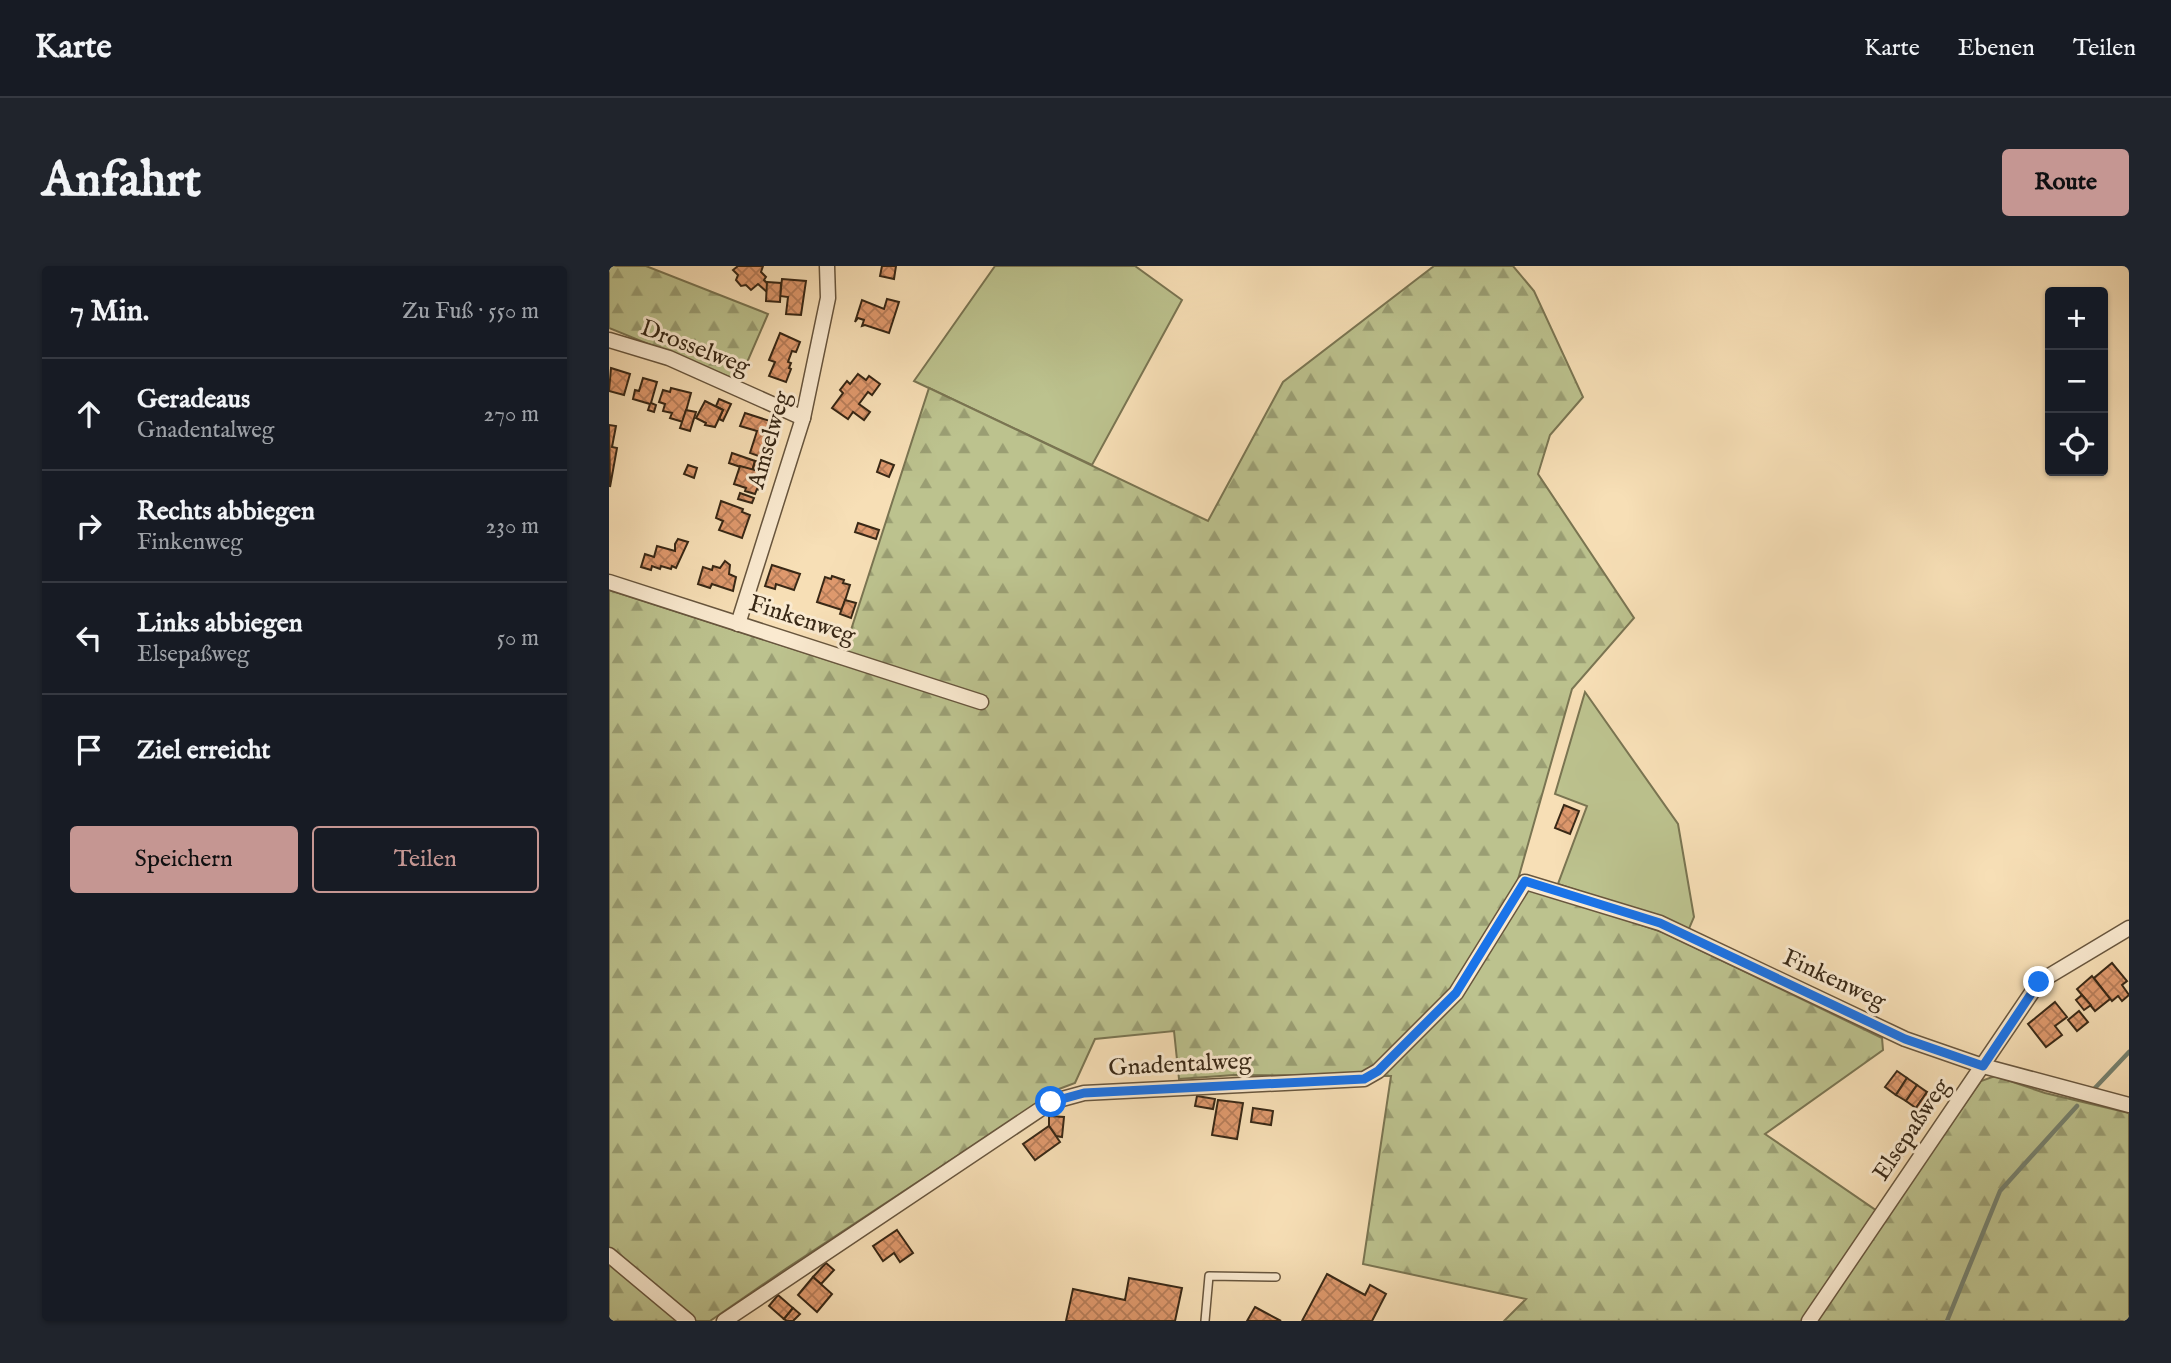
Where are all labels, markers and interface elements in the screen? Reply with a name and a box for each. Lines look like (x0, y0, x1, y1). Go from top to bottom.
text: Karte (35, 27, 112, 69)
text: Karte (1864, 33, 1920, 64)
text: Ebenen (1958, 33, 2035, 64)
text: Teilen (2073, 33, 2136, 64)
button: Route (2002, 149, 2129, 216)
text: Anfahrt (42, 151, 201, 213)
map controls (2045, 287, 2108, 476)
button: + (2045, 287, 2108, 350)
text: 7 Min. (70, 293, 149, 331)
text: Zu Fuß · 550 m (402, 297, 539, 326)
street label: Drosselweg (636, 313, 755, 383)
button: − (2045, 350, 2108, 413)
text: Geradeaus (137, 383, 250, 416)
street label: Amselweg (741, 387, 799, 493)
icon: ahead (70, 395, 108, 433)
text: 270 m (484, 400, 539, 429)
button: locate (2045, 413, 2108, 476)
text: Gnadentalweg (137, 416, 274, 445)
text: Rechts abbiegen (137, 495, 315, 528)
icon: right (70, 507, 108, 545)
text: 230 m (486, 512, 539, 541)
text: Finkenweg (137, 528, 243, 557)
street label: Finkenweg (745, 588, 860, 652)
text: Links abbiegen (137, 607, 303, 640)
icon: left (70, 619, 108, 657)
text: 50 m (497, 624, 539, 653)
text: Elsepaßweg (137, 640, 250, 669)
icon: arrive (70, 731, 108, 769)
text: Ziel erreicht (137, 734, 270, 767)
button: Speichern (70, 826, 298, 893)
button: Teilen (312, 826, 539, 893)
street label: Finkenweg (1777, 943, 1891, 1018)
route end (2023, 966, 2054, 997)
street label: Gnadentalweg (1108, 1046, 1253, 1084)
street label: Elsepaßweg (1866, 1072, 1958, 1187)
route start (1035, 1086, 1066, 1117)

